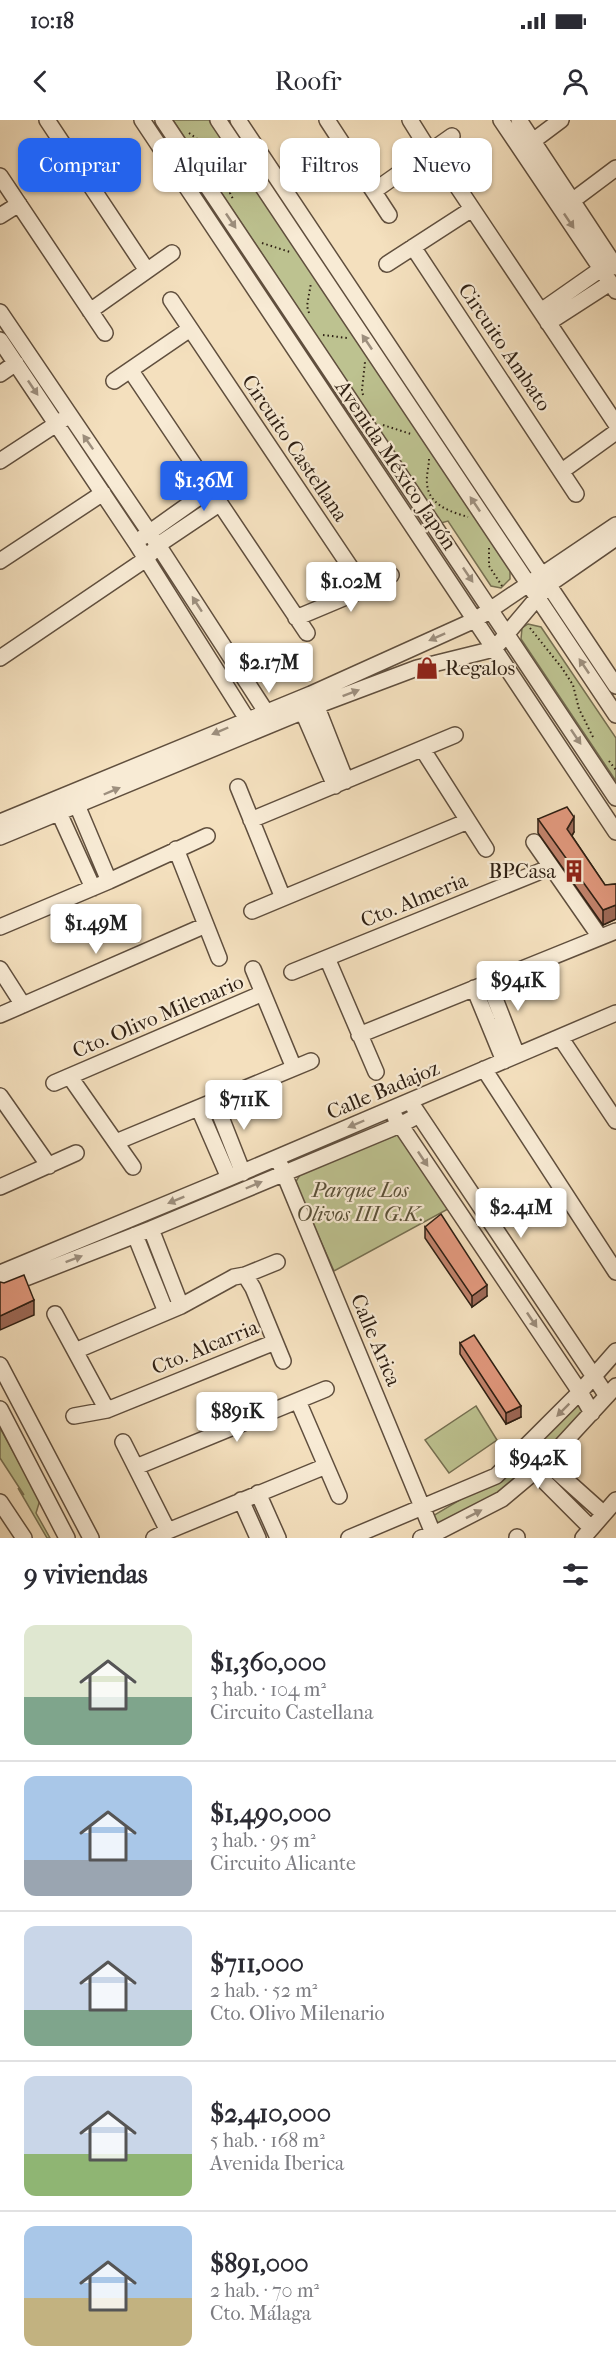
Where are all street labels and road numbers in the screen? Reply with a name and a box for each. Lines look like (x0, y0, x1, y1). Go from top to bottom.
street label: Circuito Ambato (453, 279, 557, 415)
street label: Circuito Castellana (237, 370, 353, 526)
street label: Avenida México Japón (330, 375, 462, 554)
street label: Cto. Almeria (357, 868, 471, 932)
street label: Cto. Olivo Milenario (69, 969, 247, 1063)
street label: Calle Badajoz (323, 1056, 443, 1124)
street label: Calle Arica (346, 1290, 406, 1390)
street label: Cto. Alcarria (148, 1315, 262, 1379)

